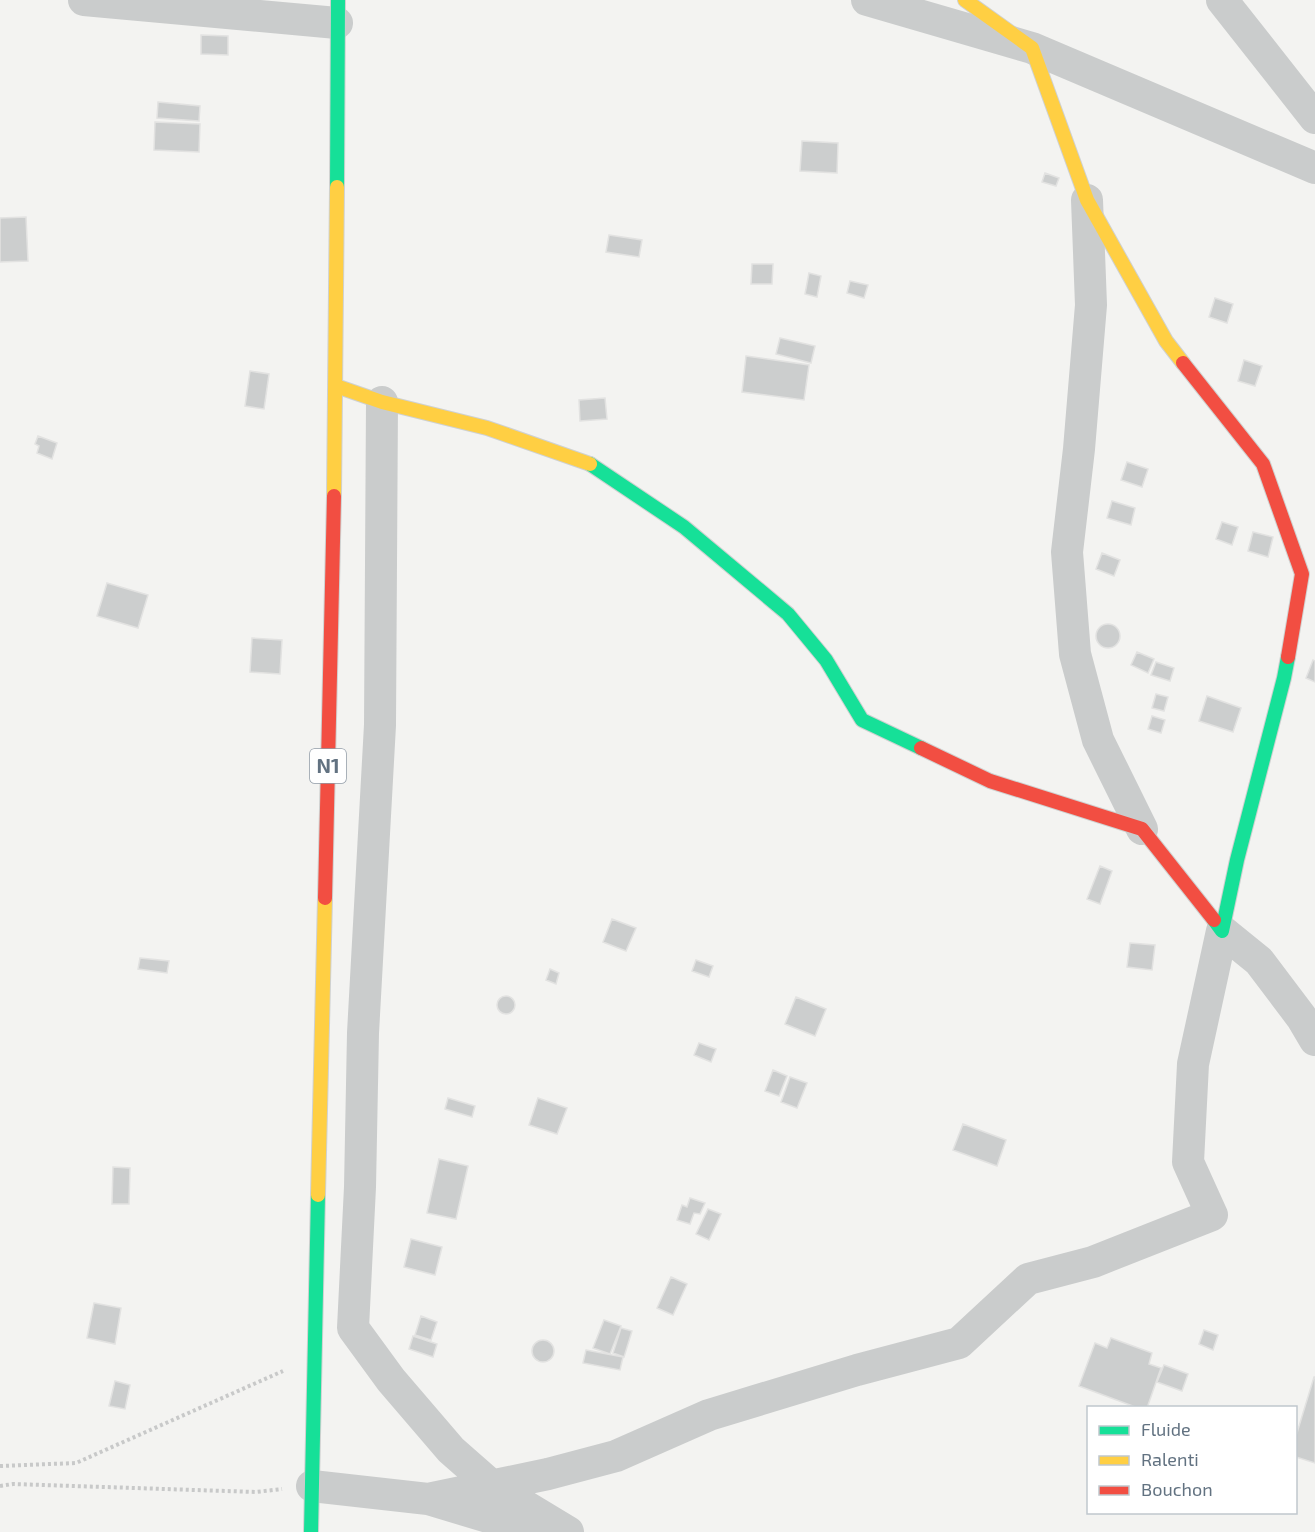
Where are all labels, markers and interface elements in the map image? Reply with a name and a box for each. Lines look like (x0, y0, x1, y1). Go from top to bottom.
road number: N1 (310, 749, 346, 783)
legend (1087, 1406, 1297, 1514)
text: Fluide (1141, 1418, 1191, 1440)
text: Ralenti (1141, 1448, 1199, 1470)
text: Bouchon (1141, 1478, 1213, 1500)

